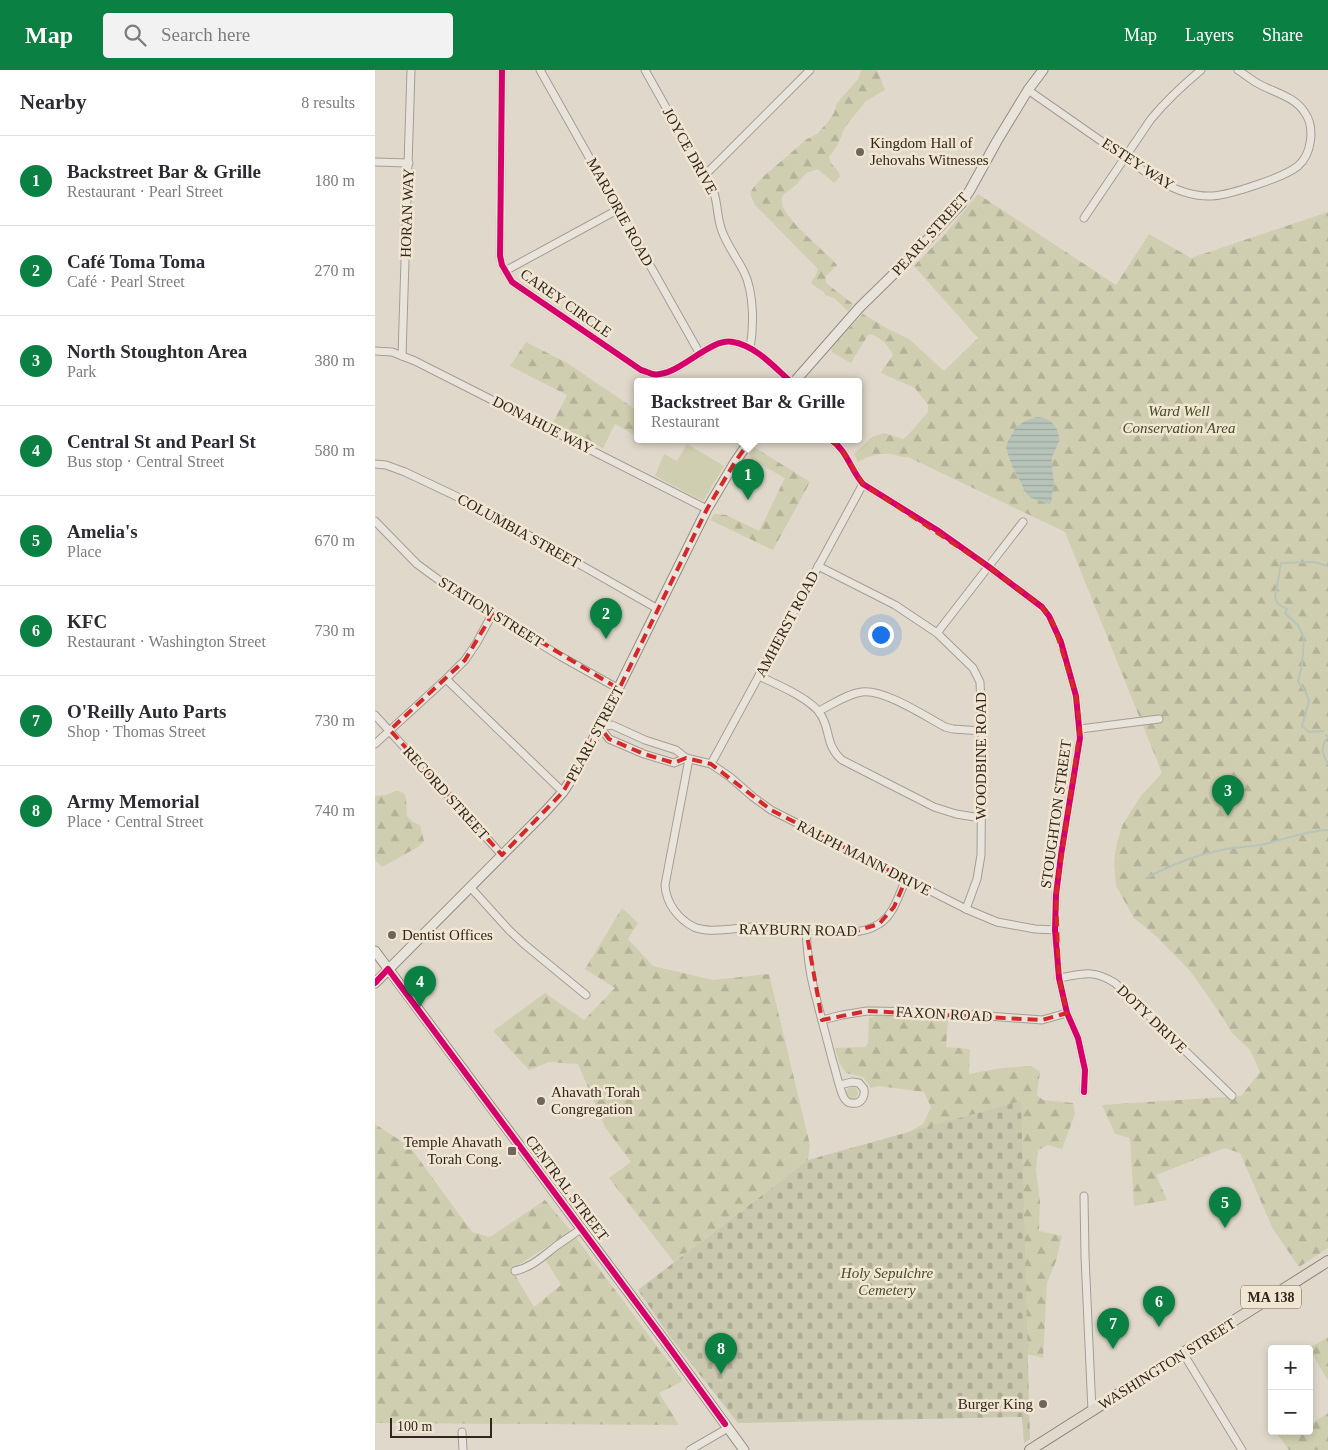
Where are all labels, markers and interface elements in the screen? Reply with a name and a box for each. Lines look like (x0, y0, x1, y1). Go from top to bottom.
search box (103, 13, 453, 58)
icon: search (121, 21, 149, 49)
text: Map (25, 22, 73, 48)
text: Search here (161, 24, 250, 45)
text: Map (1124, 25, 1157, 45)
text: Layers (1185, 25, 1234, 45)
text: Share (1262, 25, 1303, 45)
text: Nearby (20, 90, 87, 114)
text: 8 results (301, 94, 355, 111)
street label: JOYCE DRIVE (660, 105, 720, 197)
place label: Kingdom Hall of Jehovahs Witnesses (870, 135, 989, 168)
street label: ESTEY WAY (1099, 135, 1177, 193)
marker: Kingdom Hall of Jehovahs Witnesses (854, 146, 866, 158)
street label: MARJORIE ROAD (584, 155, 656, 269)
text: Backstreet Bar & Grille (67, 161, 261, 182)
street label: HORAN WAY (397, 168, 417, 258)
text: 1 (32, 172, 40, 189)
text: 180 m (315, 172, 355, 189)
text: Restaurant · Pearl Street (67, 183, 223, 200)
street label: PEARL STREET (889, 189, 971, 279)
text: Café Toma Toma (67, 251, 205, 272)
text: 2 (32, 262, 40, 279)
text: 270 m (315, 262, 355, 279)
street label: CAREY CIRCLE (517, 266, 615, 340)
text: Café · Pearl Street (67, 273, 185, 290)
text: North Stoughton Area (67, 341, 247, 362)
text: 3 (32, 352, 40, 369)
text: 380 m (315, 352, 355, 369)
text: Park (67, 363, 96, 380)
popup (634, 378, 862, 443)
text: Backstreet Bar & Grille (651, 391, 845, 412)
street label: DONAHUE WAY (490, 393, 596, 457)
park label: Ward Well Conservation Area (1123, 403, 1235, 436)
text: Restaurant (651, 413, 719, 430)
text: Central St and Pearl St (67, 431, 256, 452)
text: 4 (32, 442, 40, 459)
text: 580 m (315, 442, 355, 459)
text: Bus stop · Central Street (67, 453, 224, 470)
pin: 1 (732, 459, 764, 500)
street label: COLUMBIA STREET (455, 491, 583, 571)
text: Amelia's (67, 521, 138, 542)
text: 5 (32, 532, 40, 549)
text: 670 m (315, 532, 355, 549)
text: Place (67, 543, 102, 560)
street label: AMHERST ROAD (752, 568, 822, 680)
street label: STATION STREET (436, 573, 546, 651)
pin: 2 (590, 598, 622, 639)
text: KFC (67, 611, 107, 632)
text: 6 (32, 622, 40, 639)
text: 730 m (315, 622, 355, 639)
your location (868, 622, 894, 648)
text: Restaurant · Washington Street (67, 633, 266, 650)
street label: PEARL STREET (563, 684, 627, 784)
street label: WOODBINE ROAD (973, 692, 989, 820)
text: O'Reilly Auto Parts (67, 701, 226, 722)
text: 7 (32, 712, 40, 729)
text: 730 m (315, 712, 355, 729)
text: Shop · Thomas Street (67, 723, 206, 740)
street label: STOUGHTON STREET (1038, 739, 1074, 889)
street label: RECORD STREET (400, 743, 492, 843)
pin: 3 (1212, 775, 1244, 816)
text: Army Memorial (67, 791, 199, 812)
text: 8 (32, 802, 40, 819)
text: 740 m (315, 802, 355, 819)
text: Place · Central Street (67, 813, 203, 830)
street label: RALPH MANN DRIVE (794, 817, 934, 899)
street label: RAYBURN ROAD (739, 921, 857, 939)
place label: Dentist Offices (402, 927, 493, 943)
marker: Dentist Offices (386, 929, 398, 941)
pin: 4 (404, 966, 436, 1007)
street label: DOTY DRIVE (1114, 982, 1190, 1056)
street label: FAXON ROAD (895, 1003, 993, 1025)
place label: Ahavath Torah Congregation (551, 1084, 641, 1117)
marker: Ahavath Torah Congregation (535, 1095, 547, 1107)
street label: CENTRAL STREET (522, 1132, 612, 1244)
place label: Temple Ahavath Torah Cong. (403, 1134, 502, 1167)
marker: Temple Ahavath Torah Cong. (506, 1145, 518, 1157)
pin: 5 (1209, 1187, 1241, 1228)
park label: Holy Sepulchre Cemetery (840, 1265, 933, 1298)
pin: 6 (1143, 1286, 1175, 1327)
road number: MA 138 (1241, 1286, 1301, 1308)
pin: 7 (1097, 1308, 1129, 1349)
street label: WASHINGTON STREET (1096, 1315, 1238, 1413)
pin: 8 (705, 1333, 737, 1374)
map controls (1268, 1345, 1313, 1435)
button: + (1268, 1345, 1313, 1390)
button: − (1268, 1390, 1313, 1435)
place label: Burger King (958, 1396, 1033, 1412)
marker: Burger King (1037, 1398, 1049, 1410)
scale bar (390, 1415, 493, 1438)
text: 100 m (397, 1419, 432, 1434)

